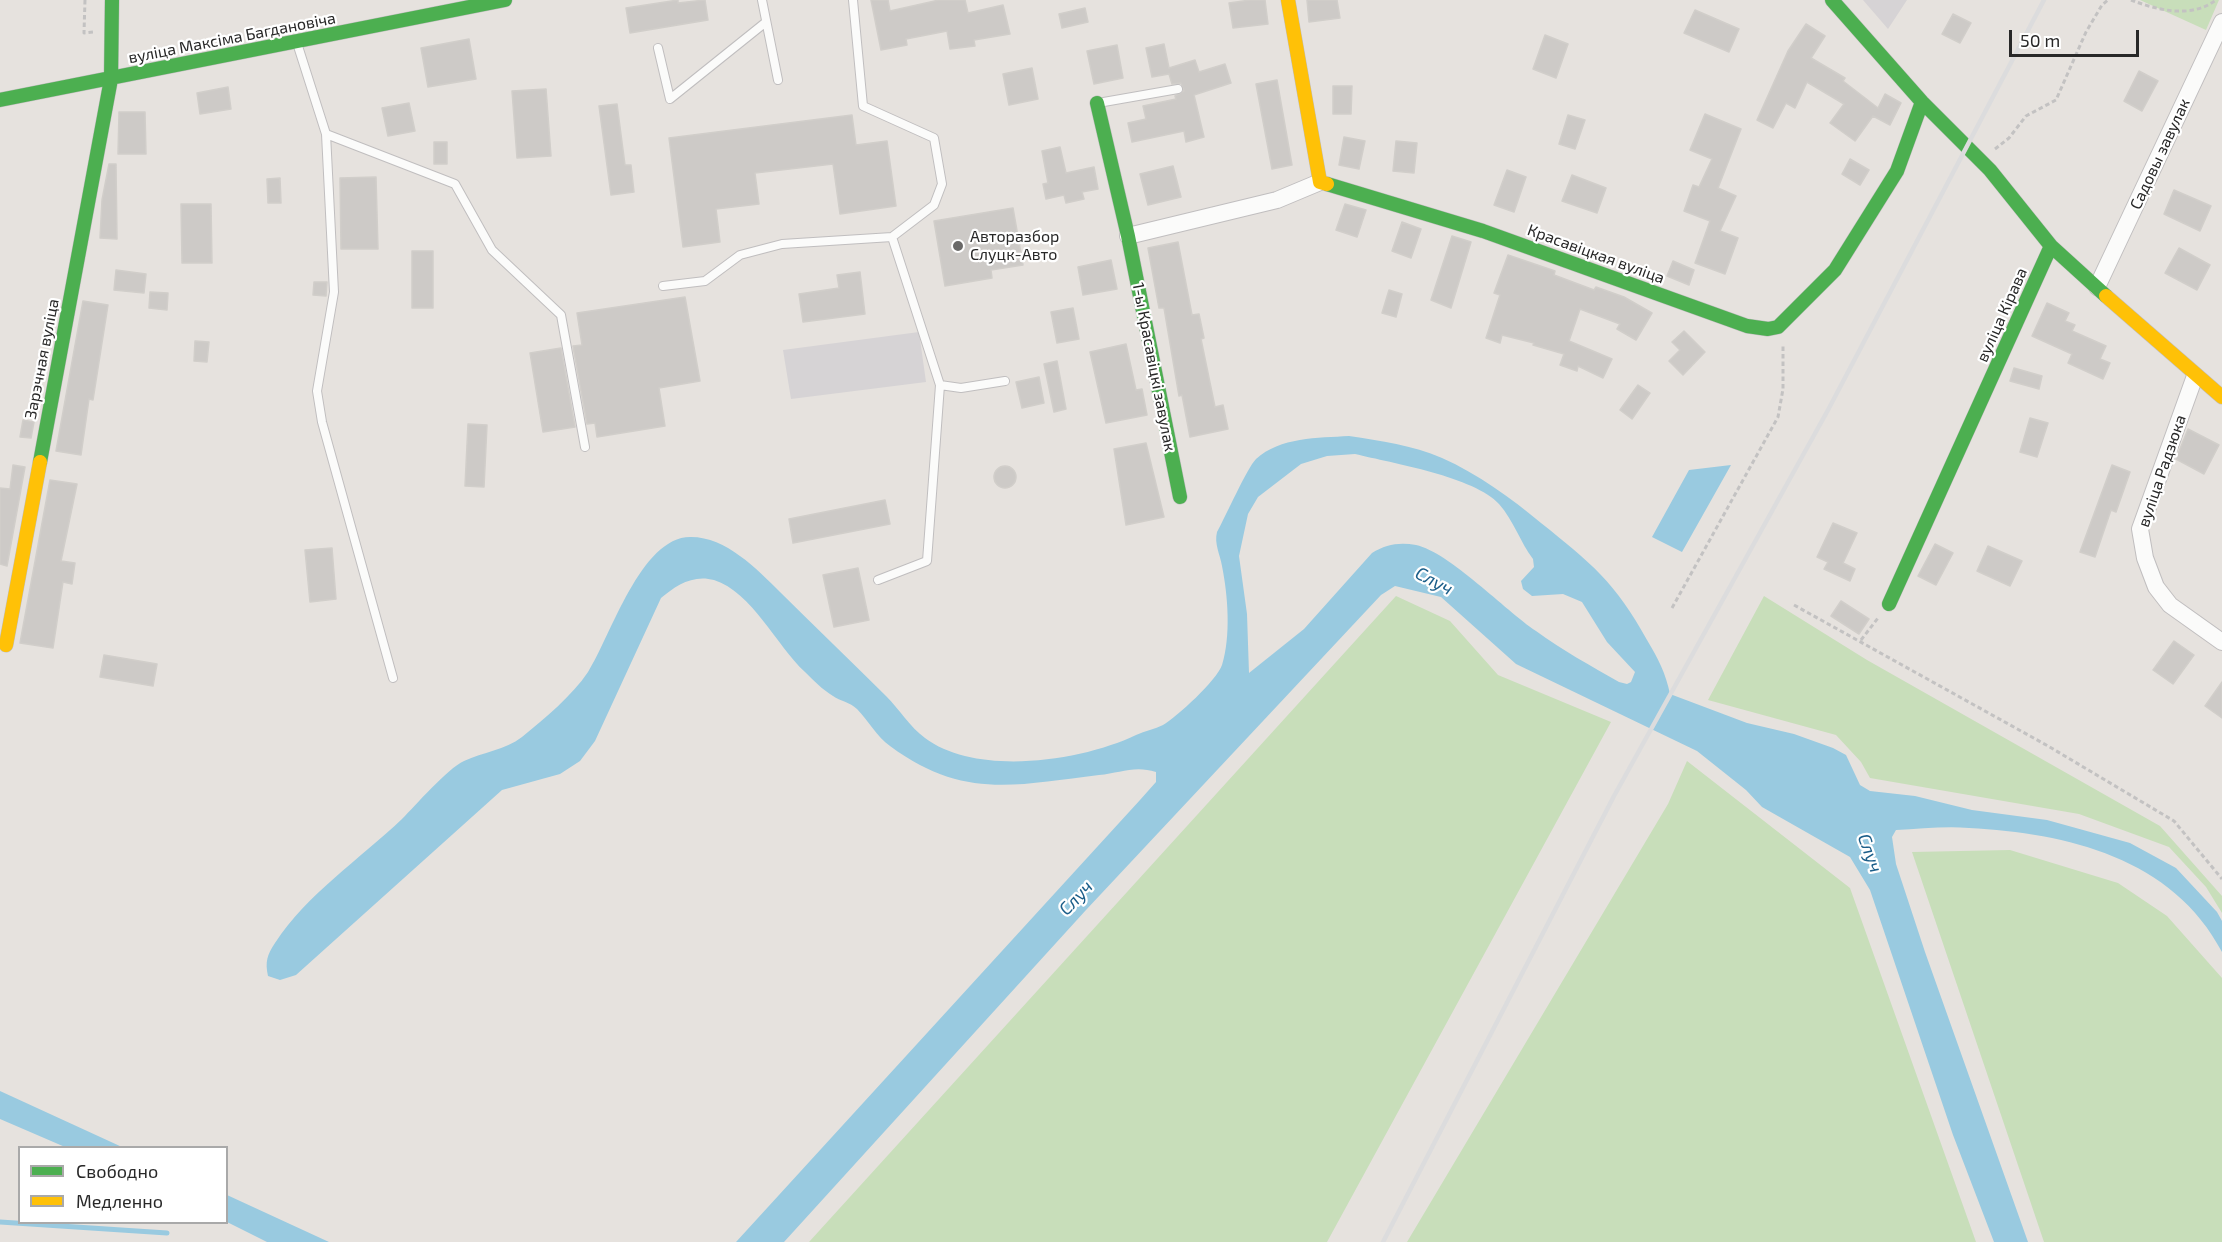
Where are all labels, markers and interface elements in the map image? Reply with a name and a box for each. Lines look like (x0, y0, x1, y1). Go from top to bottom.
street label: вуліца Максіма Багдановіча (127, 8, 337, 68)
scale bar (2012, 18, 2142, 56)
text: 50 m (2020, 29, 2060, 51)
street label: Садовы завулак (2126, 95, 2194, 213)
street label: Красавіцкая вуліца (1525, 220, 1667, 288)
place label: Авторазбор Слуцк-Авто (970, 227, 1059, 265)
marker: Авторазбор Слуцк-Авто (951, 239, 965, 253)
street label: вуліца Кірава (1973, 265, 2031, 365)
street label: 1-ы Красавіцкі завулак (1128, 281, 1180, 453)
street label: Зарэчная вуліца (21, 297, 63, 421)
street label: вуліца Радзюка (2134, 412, 2190, 530)
water label: Случ (1411, 562, 1457, 600)
water label: Случ (1853, 831, 1887, 875)
water label: Случ (1055, 876, 1097, 920)
legend (18, 1146, 228, 1224)
text: Свободно (76, 1160, 158, 1182)
text: Медленно (76, 1190, 163, 1212)

